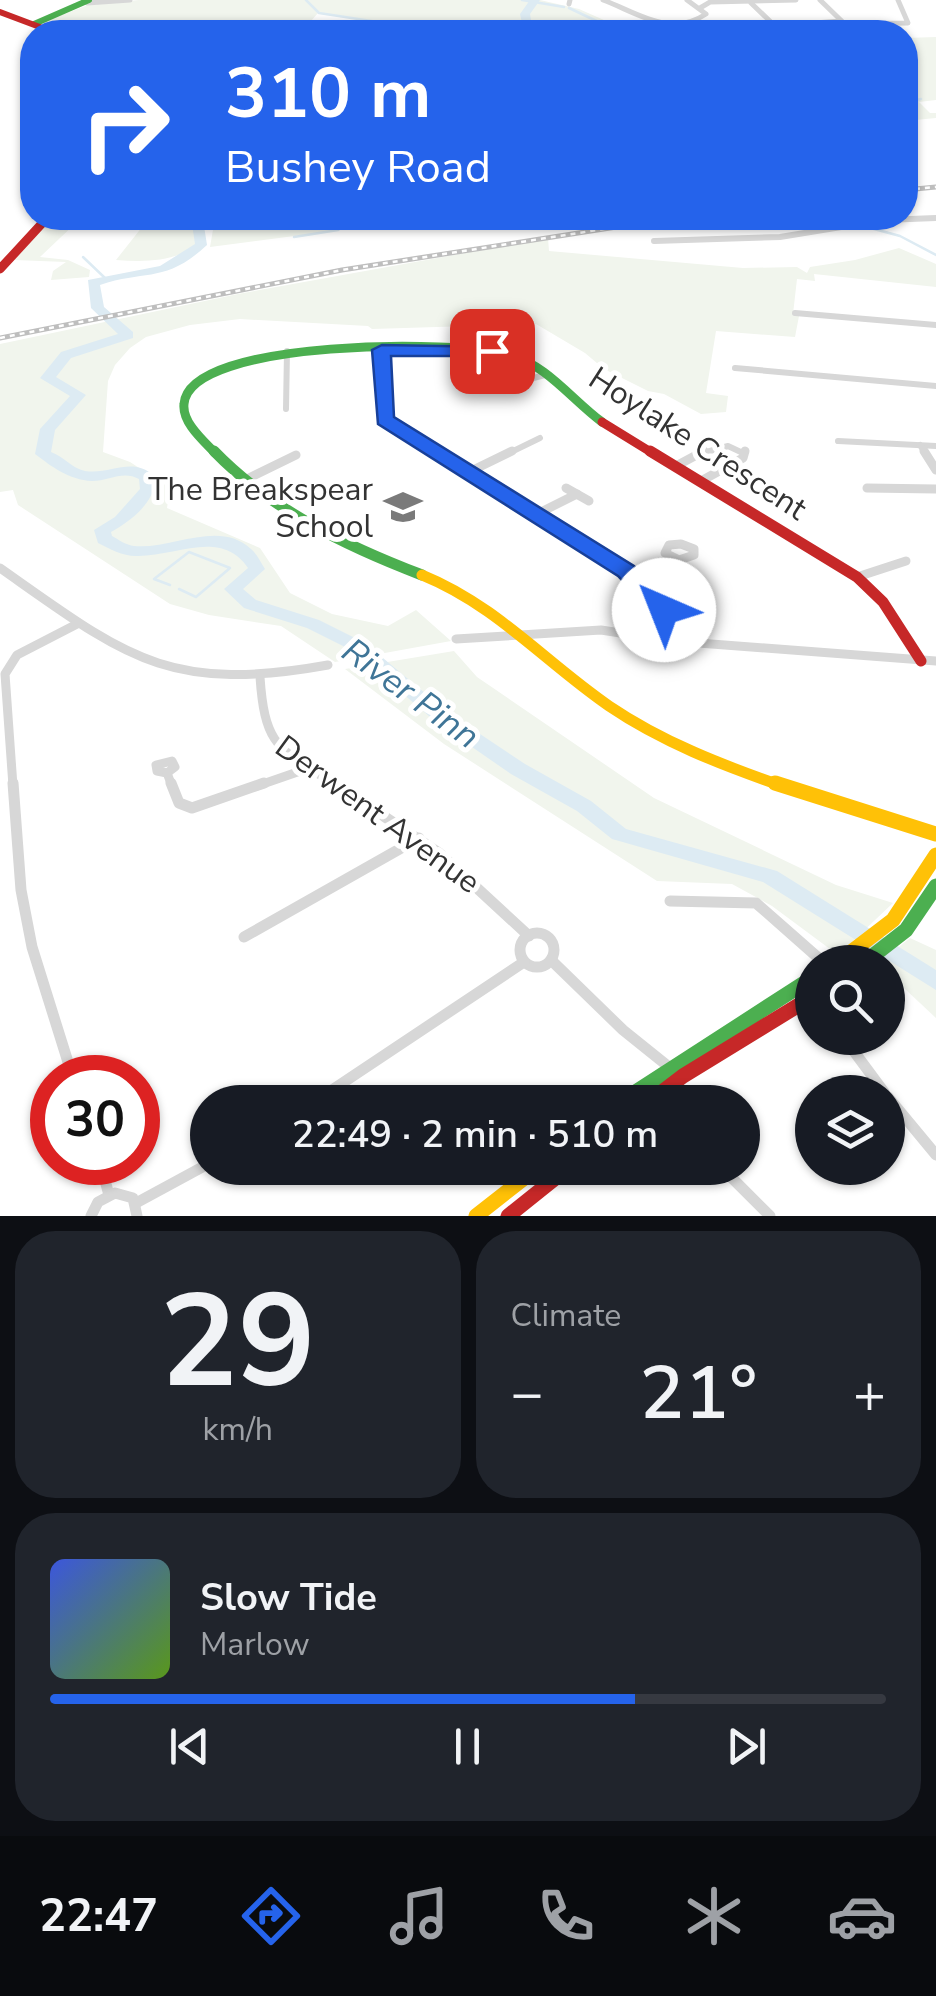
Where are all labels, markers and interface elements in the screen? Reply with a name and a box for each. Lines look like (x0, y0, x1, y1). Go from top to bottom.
text: 310 m (225, 46, 431, 142)
icon: right (60, 60, 190, 190)
text: Bushey Road (225, 137, 491, 198)
pin (450, 309, 535, 394)
icon: arrive (465, 324, 520, 379)
street label: Hoylake Crescent (580, 357, 816, 530)
place label: The Breakspear School (148, 468, 374, 548)
school or university icon: The Breakspear School (382, 486, 424, 528)
position arrow (612, 558, 716, 662)
water label: River Pinn (332, 628, 489, 759)
street label: Derwent Avenue (267, 725, 489, 903)
map controls (795, 945, 905, 1185)
button: search (795, 945, 905, 1055)
speed limit sign: 30 (30, 1055, 160, 1185)
button: layers (795, 1075, 905, 1185)
text: 22:49 · 2 min · 510 m (292, 1109, 658, 1160)
text: 29 (160, 1254, 316, 1431)
text: Climate (511, 1294, 621, 1337)
text: 21° (639, 1342, 757, 1444)
text: − (511, 1356, 544, 1431)
text: + (853, 1356, 886, 1431)
text: km/h (202, 1408, 273, 1451)
text: Slow Tide (200, 1572, 377, 1623)
text: Marlow (200, 1623, 310, 1666)
icon: previous (162, 1719, 217, 1774)
icon: pause (440, 1719, 495, 1774)
icon: next (719, 1719, 774, 1774)
icon: directions (236, 1881, 306, 1951)
icon: music (384, 1881, 454, 1951)
icon: phone (531, 1881, 601, 1951)
icon: climate (679, 1881, 749, 1951)
icon: car (827, 1881, 897, 1951)
text: 22:47 (39, 1886, 158, 1947)

